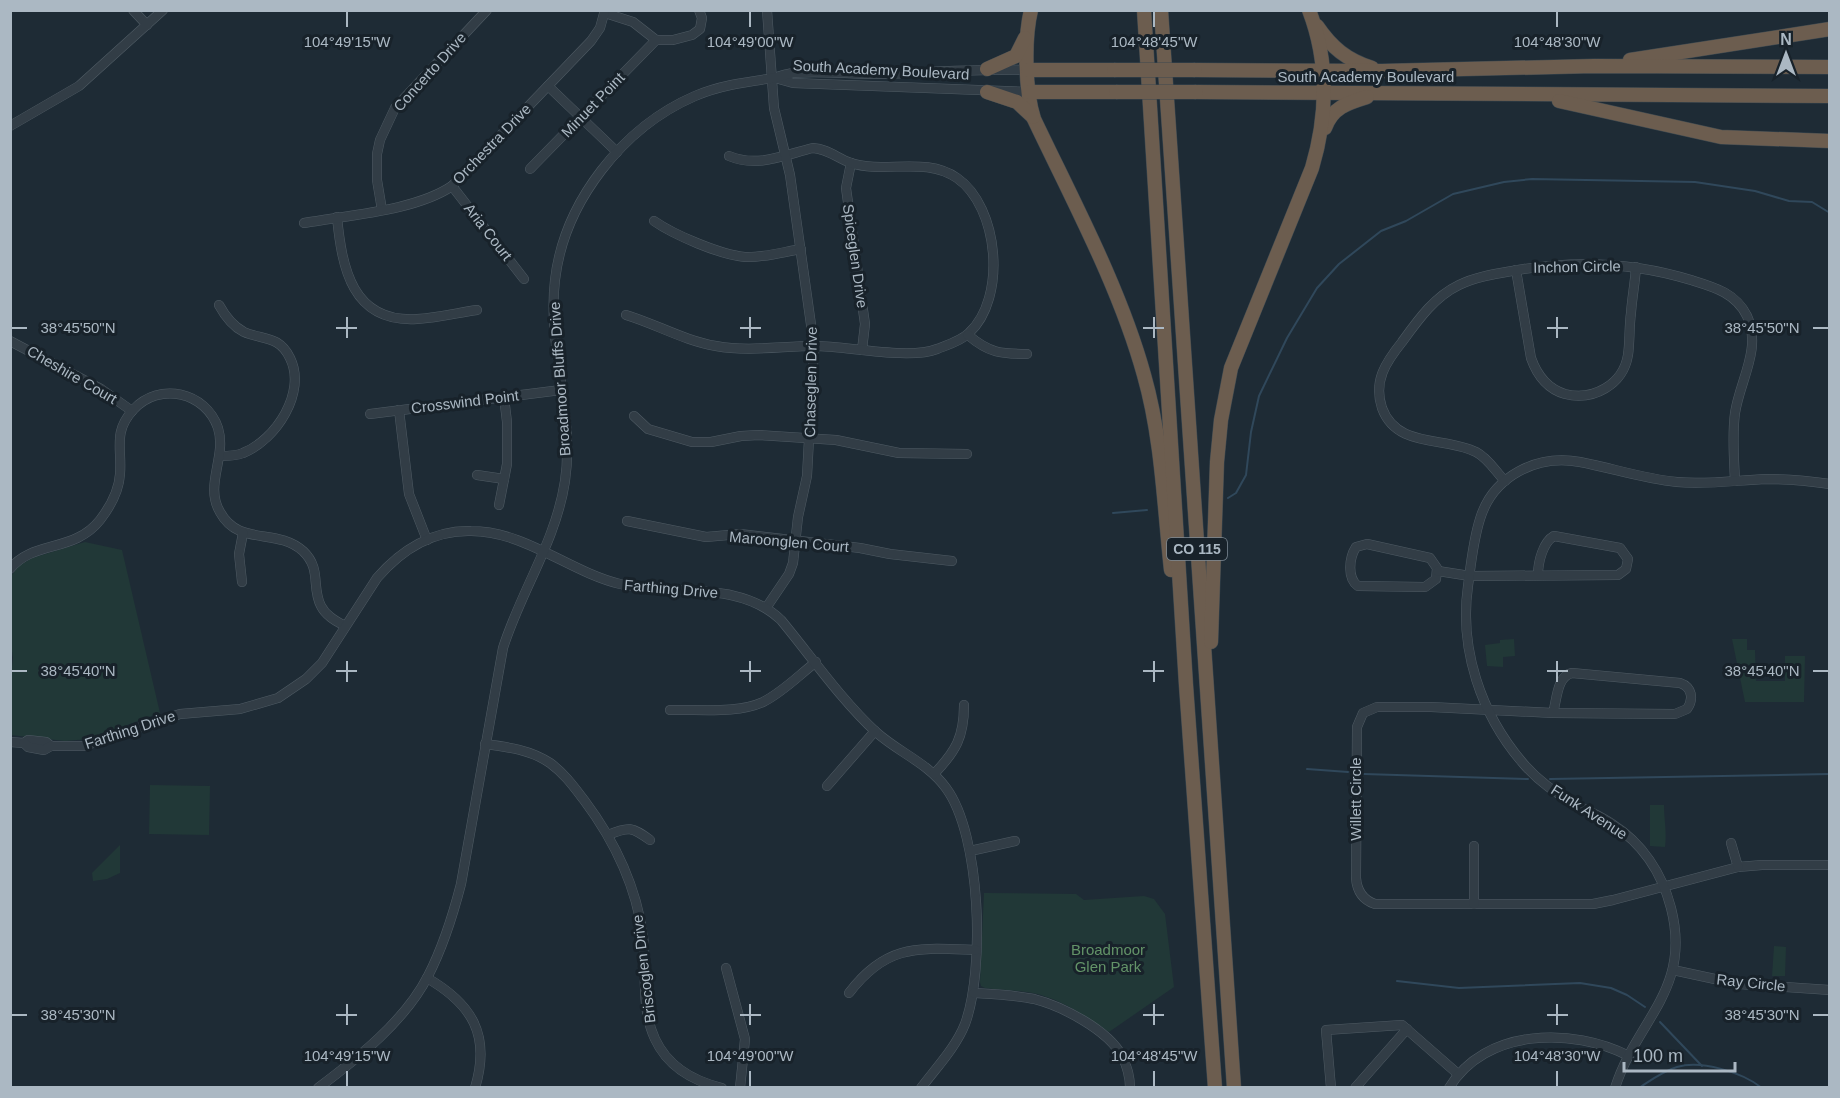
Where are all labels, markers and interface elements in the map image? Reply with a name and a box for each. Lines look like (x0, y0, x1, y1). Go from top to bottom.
north arrow (1756, 24, 1816, 84)
street label: Concerto Drive (390, 29, 469, 115)
text: N (1780, 31, 1792, 48)
text: 104°49'15"W (304, 33, 391, 50)
text: 104°49'00"W (707, 33, 794, 50)
text: 104°48'45"W (1111, 33, 1198, 50)
text: 104°48'30"W (1514, 33, 1601, 50)
street label: South Academy Boulevard (792, 56, 970, 83)
street label: Minuet Point (558, 68, 628, 141)
street label: South Academy Boulevard (1278, 68, 1454, 85)
street label: Orchestra Drive (449, 100, 534, 187)
street label: Aria Court (461, 200, 516, 264)
street label: Spiceglen Drive (840, 203, 871, 309)
street label: Inchon Circle (1533, 257, 1621, 276)
street label: Broadmoor Bluffs Drive (546, 301, 573, 457)
text: 38°45'50"N (40, 319, 116, 336)
text: 38°45'50"N (1724, 319, 1800, 336)
street label: Chaseglen Drive (801, 326, 820, 438)
street label: Cheshire Court (24, 342, 121, 408)
street label: Crosswind Point (410, 386, 521, 417)
street label: Maroonglen Court (728, 528, 850, 555)
road number: CO 115 (1167, 538, 1227, 560)
street label: Farthing Drive (623, 576, 719, 601)
text: 38°45'40"N (40, 662, 116, 679)
text: 38°45'40"N (1724, 662, 1800, 679)
street label: Farthing Drive (82, 707, 177, 752)
street label: Willett Circle (1347, 757, 1364, 841)
street label: Funk Avenue (1548, 781, 1631, 842)
street label: Briscoglen Drive (628, 914, 659, 1024)
park label: Broadmoor Glen Park (1071, 941, 1145, 975)
street label: Ray Circle (1716, 970, 1786, 995)
text: 38°45'30"N (40, 1006, 116, 1023)
text: 38°45'30"N (1724, 1006, 1800, 1023)
scale bar (1624, 1035, 1735, 1073)
text: 100 m (1633, 1046, 1683, 1066)
text: 104°49'15"W (304, 1047, 391, 1064)
text: 104°49'00"W (707, 1047, 794, 1064)
text: 104°48'45"W (1111, 1047, 1198, 1064)
text: 104°48'30"W (1514, 1047, 1601, 1064)

